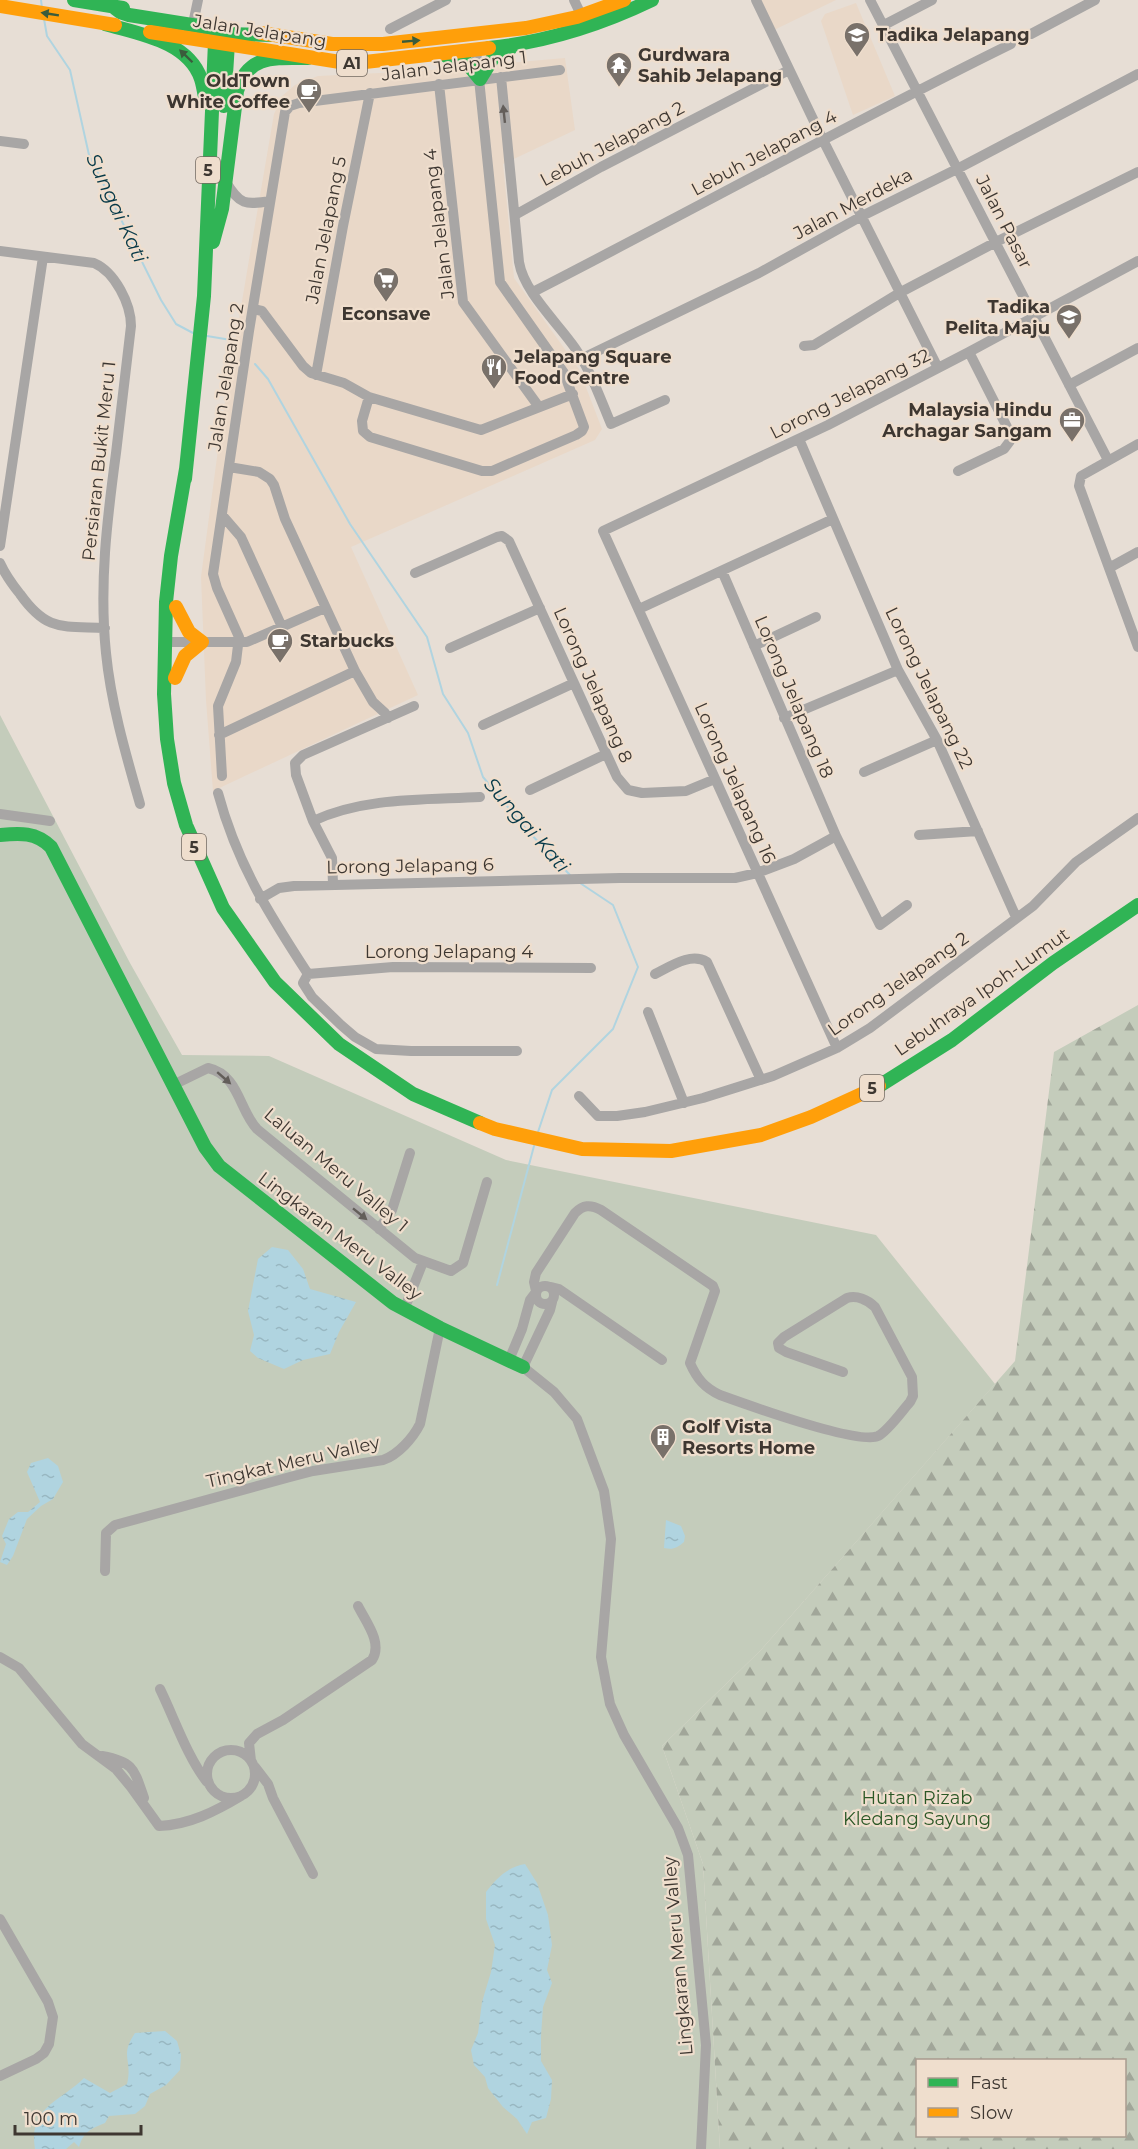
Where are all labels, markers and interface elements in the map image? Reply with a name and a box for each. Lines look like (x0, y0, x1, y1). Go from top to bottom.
one-way arrow (41, 9, 60, 18)
street label: Jalan Jelapang (191, 9, 328, 52)
school or university icon: Tadika Jelapang (842, 20, 872, 58)
place label: Tadika Jelapang (876, 24, 1030, 46)
one-way arrow (401, 36, 420, 46)
place label: Gurdwara Sahib Jelapang (638, 44, 782, 87)
street label: Jalan Jelapang 1 (379, 46, 528, 86)
one-way arrow (180, 50, 194, 64)
road number: A1 (337, 50, 367, 76)
temple icon: Gurdwara Sahib Jelapang (604, 50, 634, 88)
place label: OldTown White Coffee (166, 70, 290, 113)
cafe icon: OldTown White Coffee (294, 76, 324, 114)
street label: Lebuh Jelapang 2 (536, 97, 688, 191)
one-way arrow (499, 105, 509, 124)
street label: Lebuh Jelapang 4 (687, 105, 841, 201)
street label: Jalan Jelapang 4 (419, 148, 459, 301)
water label: Sungai Kati (81, 149, 153, 267)
street label: Jalan Jelapang 5 (301, 155, 351, 306)
road number: 5 (196, 157, 220, 183)
street label: Jalan Merdeka (789, 163, 916, 245)
street label: Jalan Pasar (971, 171, 1037, 272)
supermarket icon: Econsave (371, 265, 401, 303)
place label: Tadika Pelita Maju (945, 296, 1050, 339)
street label: Jalan Jelapang 2 (203, 301, 249, 454)
school or university icon: Tadika Pelita Maju (1054, 302, 1084, 340)
place label: Econsave (341, 303, 431, 325)
street label: Lorong Jelapang 32 (766, 344, 934, 444)
place label: Jelapang Square Food Centre (513, 346, 672, 389)
restaurant icon: Jelapang Square Food Centre (479, 352, 509, 390)
street label: Persiaran Bukit Meru 1 (78, 360, 120, 562)
place label: Malaysia Hindu Archagar Sangam (881, 399, 1052, 442)
office icon: Malaysia Hindu Archagar Sangam (1057, 405, 1087, 443)
street label: Lorong Jelapang 8 (549, 604, 637, 766)
street label: Lorong Jelapang 22 (880, 604, 978, 772)
street label: Lorong Jelapang 18 (750, 612, 838, 782)
cafe icon: Starbucks (265, 626, 295, 664)
place label: Starbucks (300, 630, 395, 652)
street label: Lorong Jelapang 16 (690, 699, 780, 867)
water label: Sungai Kati (479, 773, 575, 878)
road number: 5 (182, 834, 206, 860)
street label: Lorong Jelapang 6 (326, 854, 494, 878)
street label: Lebuhraya Ipoh-Lumut (890, 923, 1074, 1061)
street label: Lorong Jelapang 2 (823, 927, 973, 1041)
street label: Lorong Jelapang 4 (365, 941, 533, 963)
one-way arrow (217, 1071, 232, 1084)
road number: 5 (860, 1075, 884, 1101)
street label: Laluan Meru Valley 1 (259, 1103, 413, 1237)
street label: Lingkaran Meru Valley (254, 1167, 427, 1305)
one-way arrow (352, 1207, 368, 1220)
place label: Golf Vista Resorts Home (682, 1416, 815, 1459)
building icon: Golf Vista Resorts Home (648, 1422, 678, 1460)
street label: Tingkat Meru Valley (204, 1431, 382, 1493)
park label: Hutan Rizab Kledang Sayung (843, 1787, 991, 1830)
street label: Lingkaran Meru Valley (658, 1855, 698, 2056)
legend (916, 2059, 1126, 2137)
text: Fast (970, 2072, 1008, 2094)
scale bar (15, 2098, 141, 2136)
text: Slow (970, 2102, 1013, 2124)
text: 100 m (24, 2108, 78, 2130)

